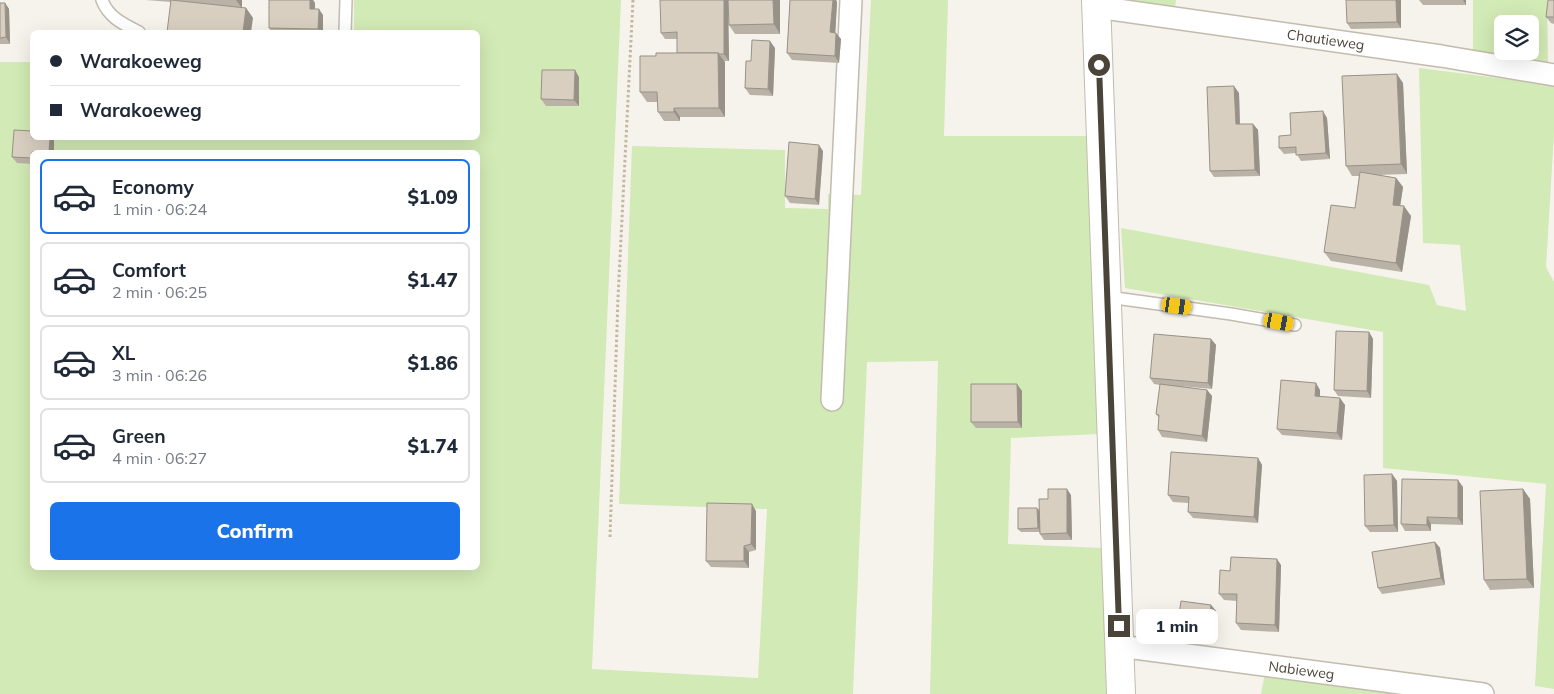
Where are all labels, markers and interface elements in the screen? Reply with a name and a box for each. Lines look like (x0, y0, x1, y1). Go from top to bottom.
map controls (1494, 15, 1539, 60)
button: layers (1494, 15, 1539, 60)
street label: Chautieweg (1286, 25, 1366, 54)
text: Warakoeweg (80, 49, 202, 73)
route start (1088, 54, 1110, 76)
text: Warakoeweg (80, 98, 202, 122)
icon: car (52, 174, 97, 219)
text: Economy (112, 175, 194, 199)
text: $1.09 (407, 185, 458, 209)
text: 1 min · 06:24 (112, 199, 207, 219)
icon: car (52, 257, 97, 302)
text: Comfort (112, 258, 186, 282)
text: $1.47 (407, 268, 458, 292)
text: 2 min · 06:25 (112, 282, 207, 302)
car (1161, 296, 1192, 316)
car (1262, 312, 1295, 332)
icon: car (52, 340, 97, 385)
text: XL (112, 341, 135, 365)
text: $1.86 (407, 351, 458, 375)
text: 3 min · 06:26 (112, 365, 207, 385)
icon: car (52, 423, 97, 468)
text: Green (112, 424, 166, 448)
text: $1.74 (407, 434, 458, 458)
text: 4 min · 06:27 (112, 448, 207, 468)
button: Confirm (50, 502, 460, 560)
callout: 1 min (1136, 608, 1219, 644)
route end (1108, 615, 1130, 637)
text: 1 min (1156, 616, 1198, 636)
street label: Nabieweg (1267, 657, 1335, 683)

